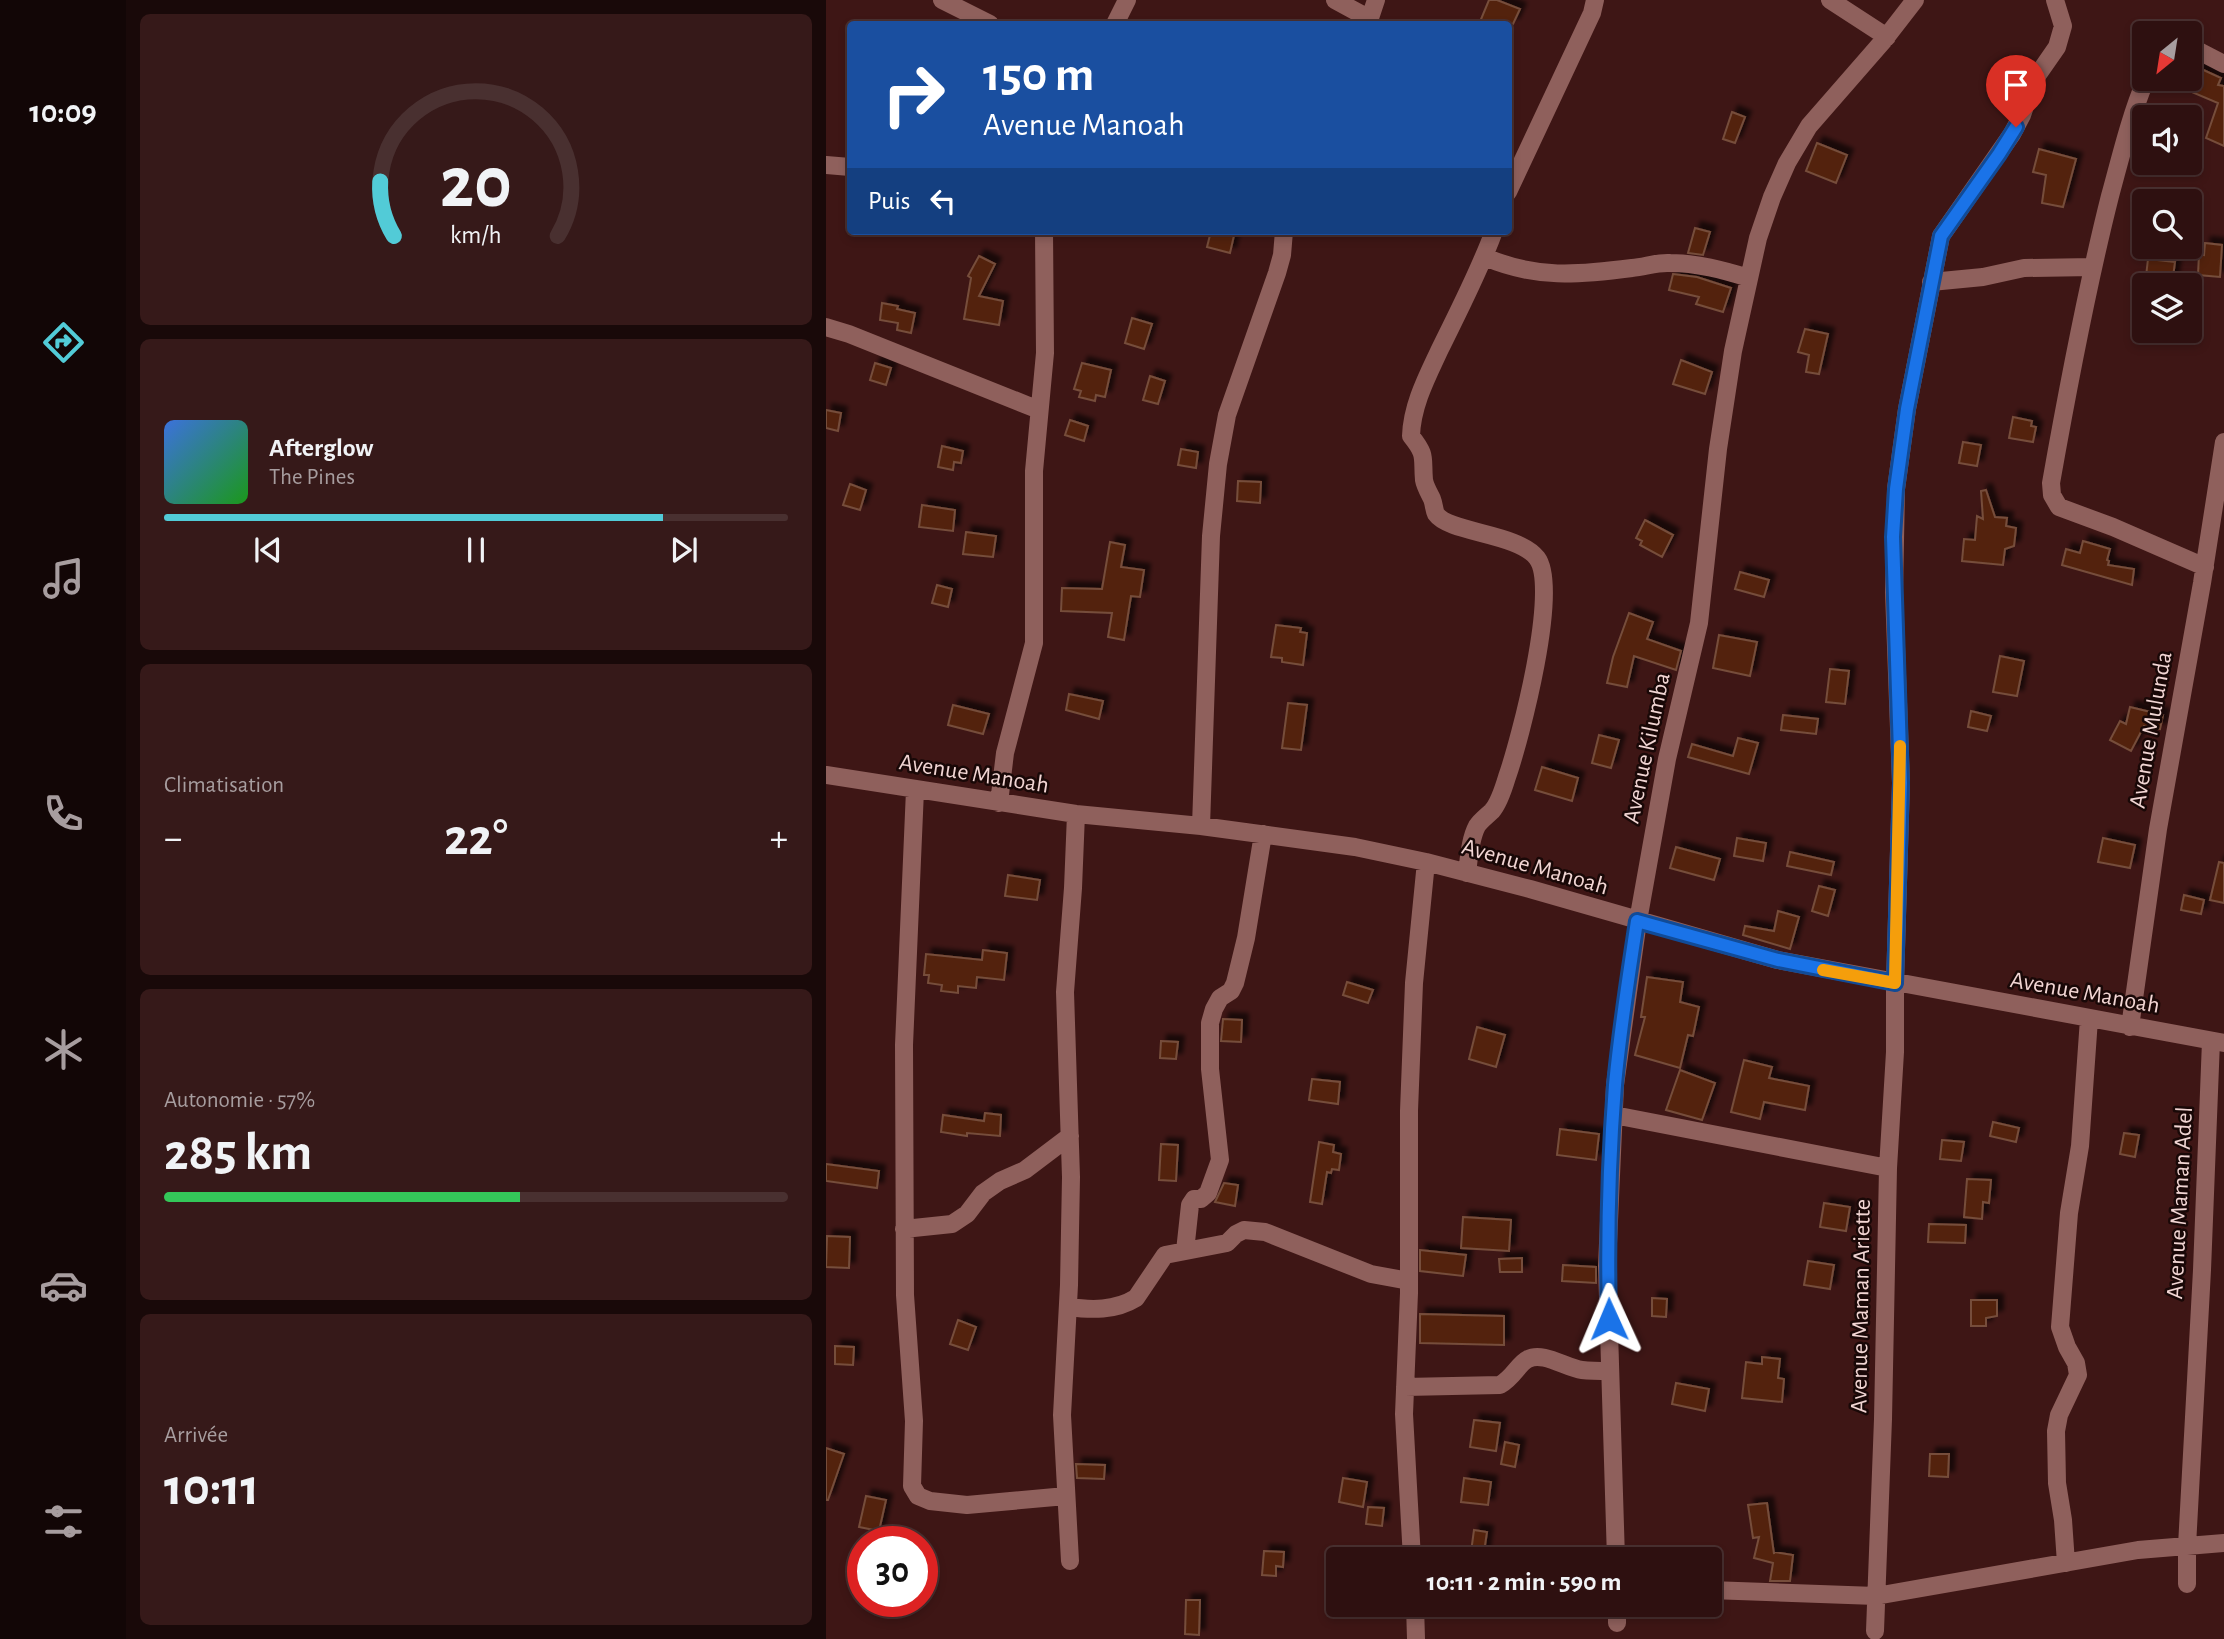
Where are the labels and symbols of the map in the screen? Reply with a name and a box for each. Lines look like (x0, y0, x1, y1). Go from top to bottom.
north arrow (2132, 21, 2202, 91)
pin (1986, 55, 2046, 127)
street label: Avenue Mulunda (2125, 650, 2177, 810)
street label: Avenue Kilumba (1619, 670, 1675, 826)
street label: Avenue Manoah (897, 750, 1051, 798)
street label: Avenue Manoah (1459, 835, 1611, 899)
street label: Avenue Manoah (2008, 968, 2162, 1018)
street label: Avenue Maman Adel (2163, 1106, 2197, 1300)
street label: Avenue Maman Ariette (1847, 1199, 1875, 1413)
position arrow (1572, 1282, 1646, 1356)
speed limit sign: 30 (847, 1526, 938, 1617)

